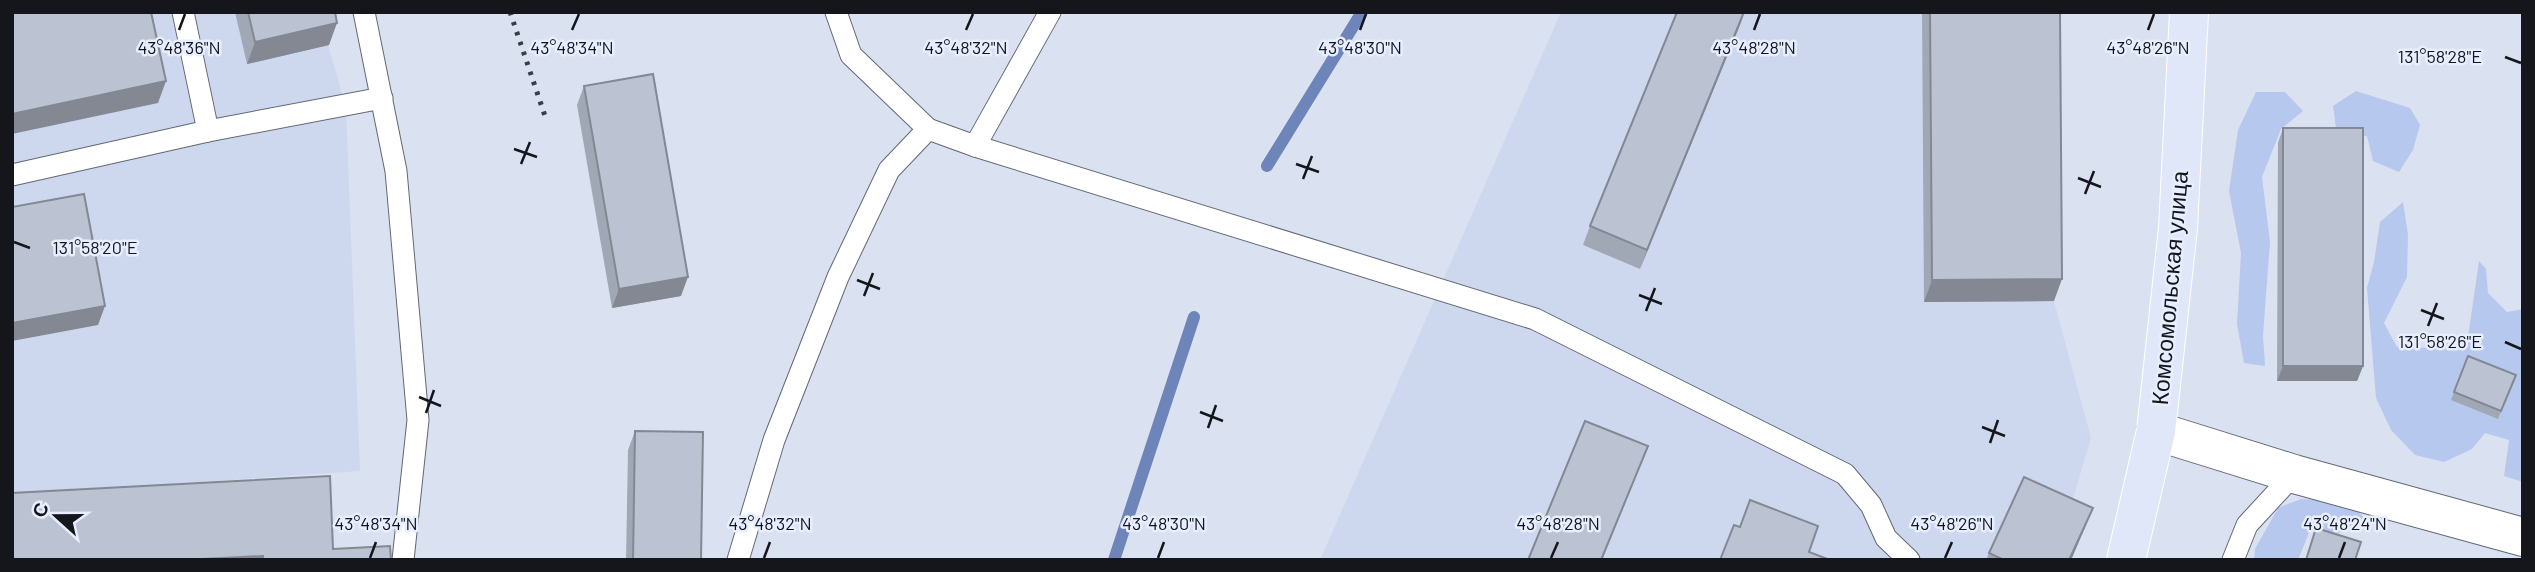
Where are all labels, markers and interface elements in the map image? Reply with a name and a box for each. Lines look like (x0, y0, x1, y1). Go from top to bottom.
text: 43°48'36"N (137, 36, 221, 58)
text: 43°48'34"N (530, 36, 614, 58)
text: 43°48'32"N (924, 36, 1008, 58)
text: 43°48'30"N (1318, 36, 1402, 58)
text: 43°48'28"N (1712, 36, 1796, 58)
text: 43°48'26"N (2106, 36, 2190, 58)
text: 131°58'28"E (2398, 45, 2482, 67)
street label: Комсомольская улица (2145, 169, 2193, 406)
text: 131°58'20"E (52, 236, 138, 258)
text: 131°58'26"E (2398, 330, 2482, 352)
north arrow (21, 481, 91, 551)
text: С (26, 499, 53, 520)
text: 43°48'34"N (334, 512, 418, 534)
text: 43°48'32"N (728, 512, 812, 534)
text: 43°48'30"N (1122, 512, 1206, 534)
text: 43°48'28"N (1516, 512, 1600, 534)
text: 43°48'26"N (1910, 512, 1994, 534)
text: 43°48'24"N (2303, 512, 2387, 534)

